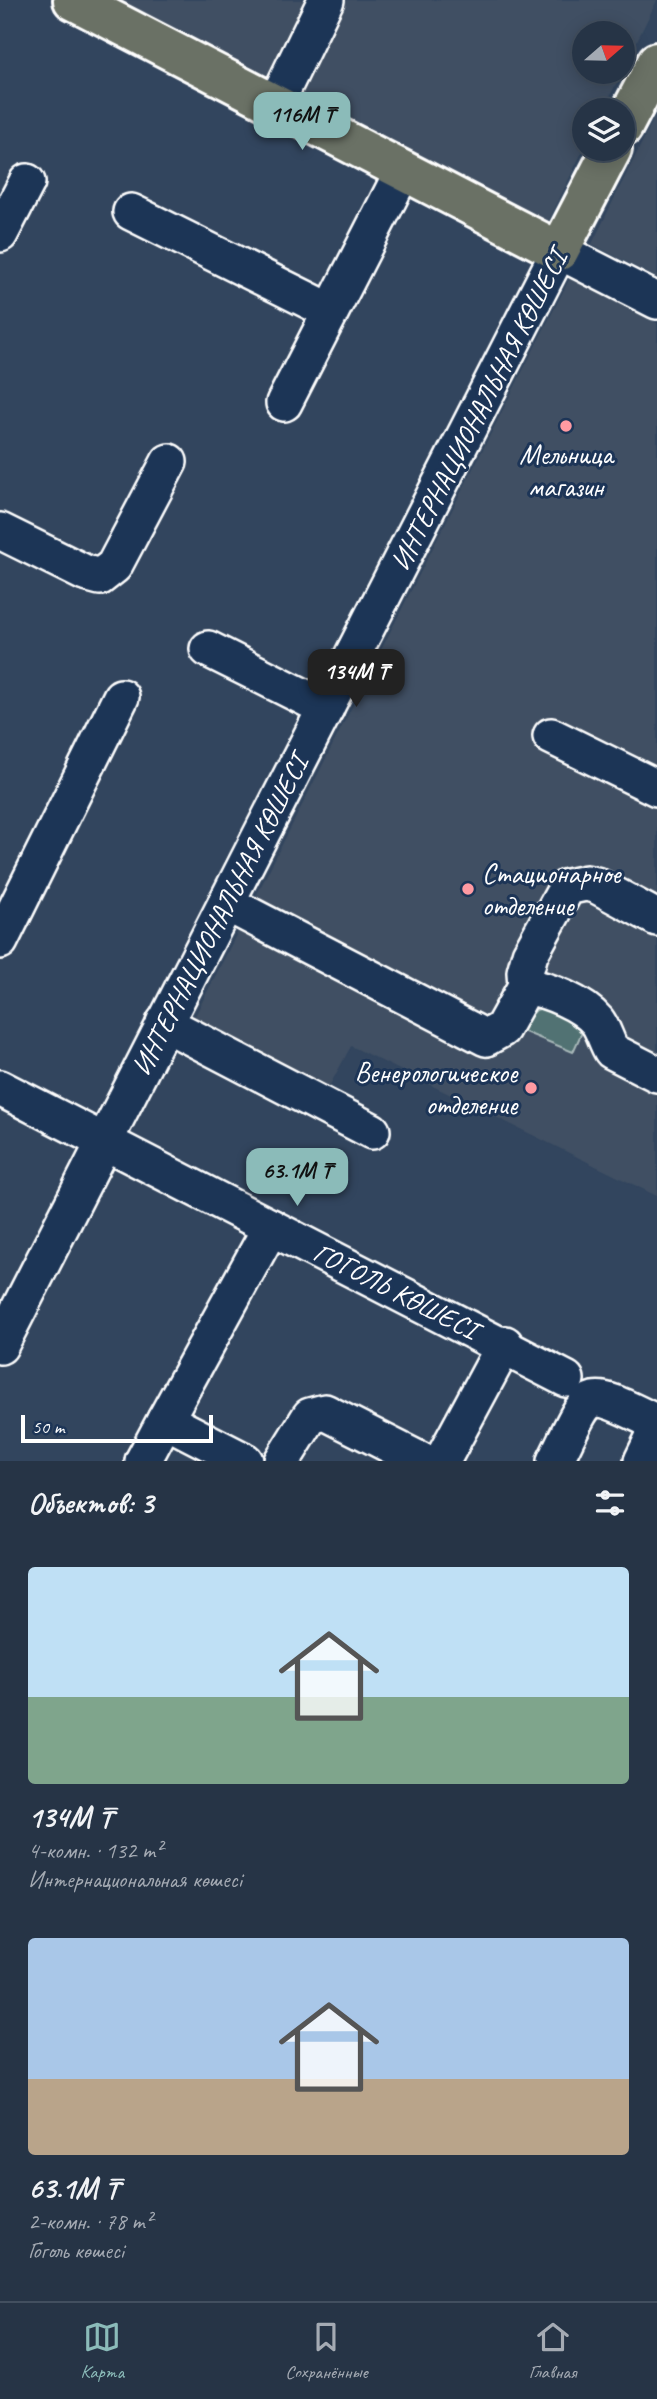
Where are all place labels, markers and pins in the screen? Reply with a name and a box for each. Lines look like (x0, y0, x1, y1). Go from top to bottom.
pin: 116M ₸ (245, 92, 359, 152)
marker: Мельница магазин (558, 418, 574, 434)
place label: Мельница магазин (519, 437, 615, 504)
pin: 134M ₸ (299, 650, 413, 709)
place label: Стационарное отделение (482, 856, 622, 923)
marker: Стационарное отделение (460, 881, 476, 897)
place label: Венерологическое отделение (355, 1055, 519, 1122)
marker: Венерологическое отделение (523, 1080, 539, 1096)
pin: 63.1M ₸ (232, 1148, 362, 1208)

